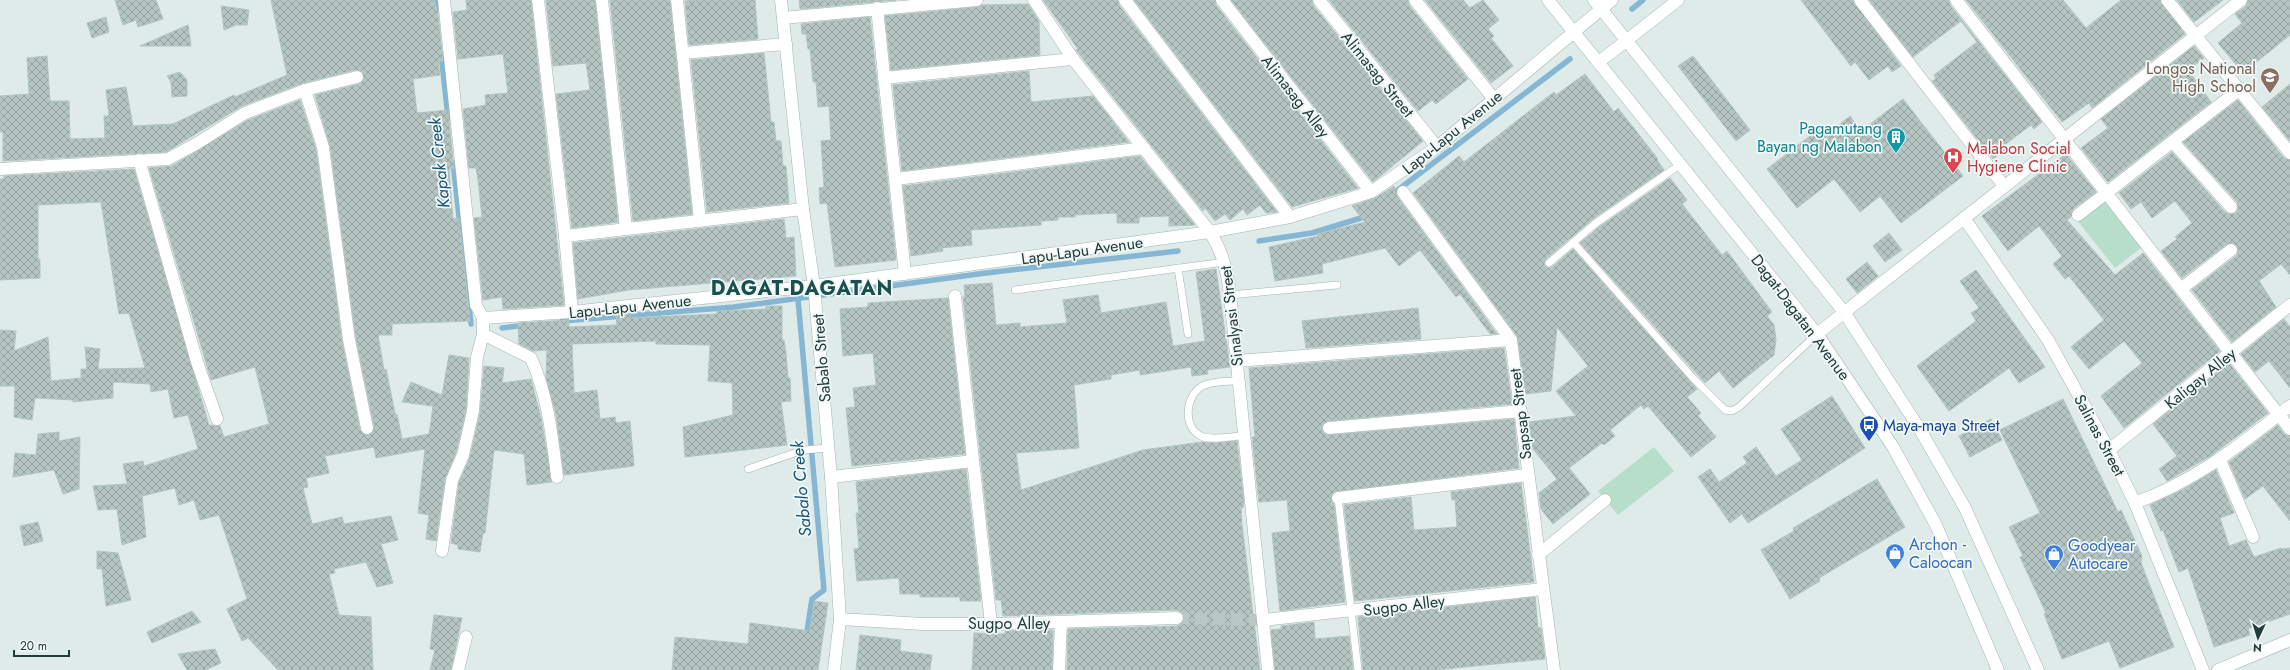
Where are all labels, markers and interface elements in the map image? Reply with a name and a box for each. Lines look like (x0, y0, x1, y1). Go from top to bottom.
street label: Alimasag Street (1336, 26, 1420, 122)
street label: Alimasag Alley (1256, 50, 1336, 143)
place label: Longos National High School (2146, 57, 2256, 98)
school or university icon: Longos National High School (2259, 66, 2281, 94)
street label: Lapu-Lapu Avenue (1397, 85, 1507, 180)
water label: Kapak Creek (422, 116, 456, 209)
place label: Pagamutang Bayan ng Malabon (1757, 117, 1882, 158)
building icon: Pagamutang Bayan ng Malabon (1885, 126, 1907, 154)
place label: Malabon Social Hygiene Clinic (1967, 137, 2071, 178)
hospital icon: Malabon Social Hygiene Clinic (1942, 146, 1964, 174)
street label: Lapu-Lapu Avenue (1020, 231, 1144, 270)
street label: Dagat-Dagatan Avenue (1746, 249, 1856, 385)
street label: Sinalyasi Street (1214, 264, 1249, 367)
district label: DAGAT-DAGATAN (711, 274, 893, 303)
street label: Lapu-Lapu Avenue (568, 289, 692, 324)
street label: Sabalo Street (806, 313, 837, 403)
street label: Kaligay Alley (2160, 342, 2242, 414)
street label: Sapsap Street (1503, 367, 1538, 461)
street label: Salinas Street (2068, 390, 2131, 480)
bus stop icon: Maya-maya Street (1858, 414, 1880, 442)
place label: Maya-maya Street (1883, 414, 2000, 437)
water label: Sabalo Creek (785, 439, 817, 538)
place label: Archon - Caloocan (1909, 533, 1973, 574)
place label: Goodyear Autocare (2068, 534, 2136, 575)
shop icon: Archon - Caloocan (1884, 542, 1906, 570)
shop icon: Goodyear Autocare (2043, 543, 2065, 571)
street label: Sugpo Alley (1362, 589, 1447, 622)
street label: Sugpo Alley (968, 612, 1051, 635)
north arrow (2238, 618, 2278, 658)
scale bar (14, 632, 69, 658)
text: 20 m (20, 637, 47, 655)
text: N (2252, 640, 2262, 656)

